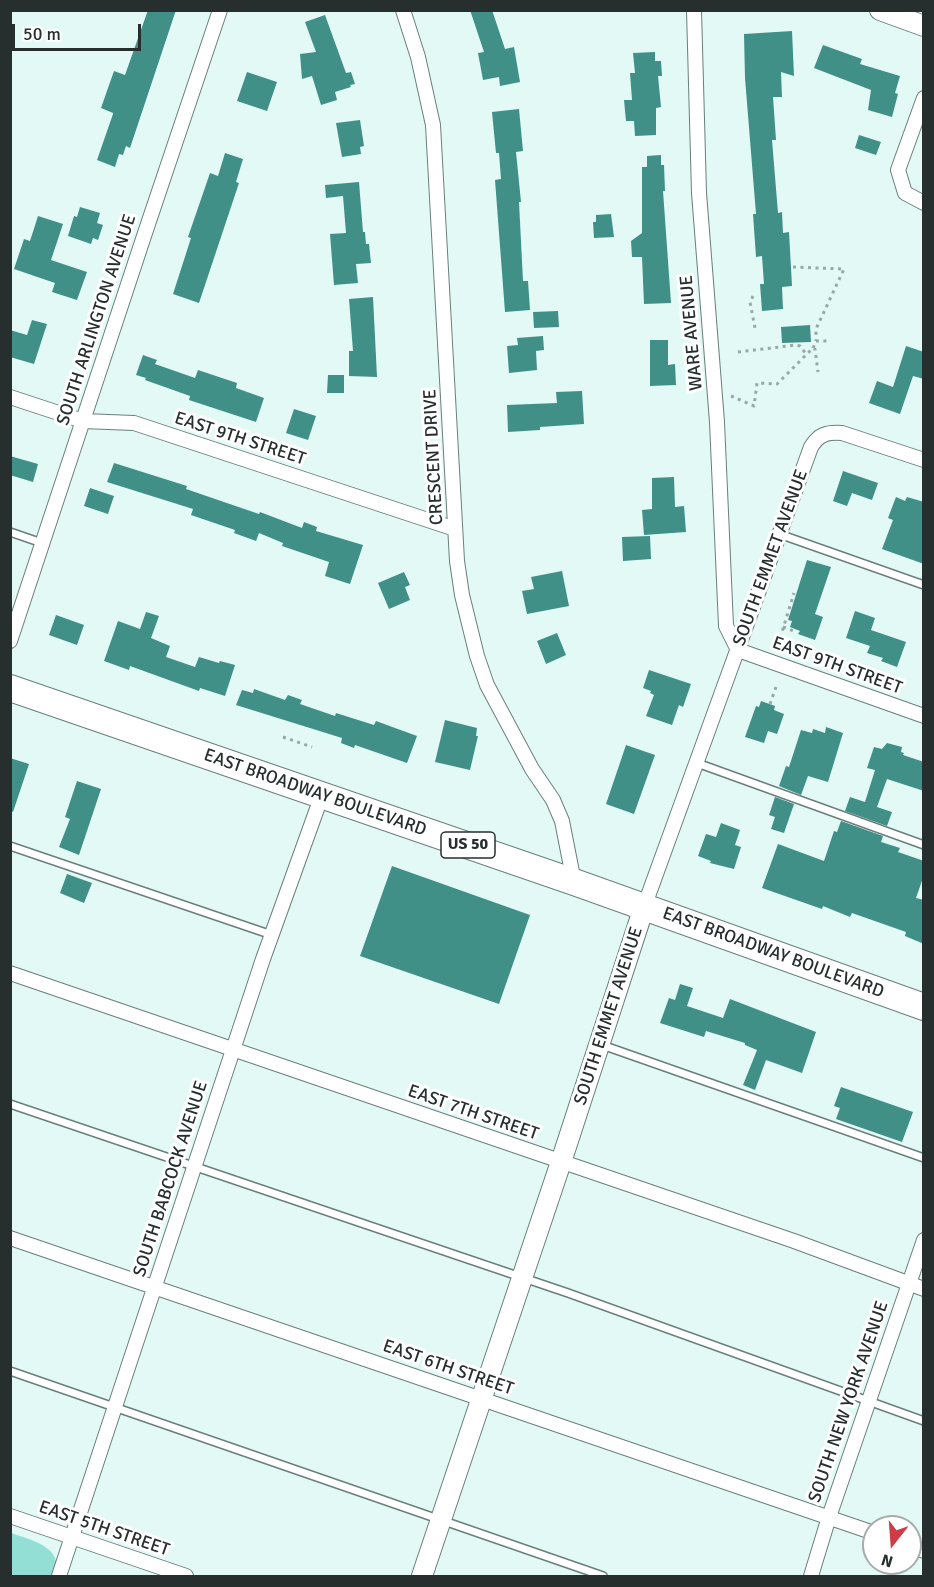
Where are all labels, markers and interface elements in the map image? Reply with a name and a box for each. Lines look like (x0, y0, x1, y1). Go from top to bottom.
scale bar (15, 12, 144, 50)
text: 50 m (23, 23, 61, 45)
street label: SOUTH ARLINGTON AVENUE (53, 212, 141, 428)
street label: WARE AVENUE (676, 274, 708, 392)
street label: CRESCENT DRIVE (420, 388, 448, 526)
street label: EAST 9TH STREET (172, 408, 308, 470)
street label: SOUTH EMMET AVENUE (729, 467, 813, 649)
street label: EAST 9TH STREET (769, 632, 905, 700)
street label: EAST BROADWAY BOULEVARD (201, 745, 429, 841)
road number: US 50 (441, 832, 495, 858)
street label: EAST BROADWAY BOULEVARD (659, 903, 887, 1003)
street label: SOUTH EMMET AVENUE (570, 924, 648, 1108)
street label: SOUTH BABCOCK AVENUE (129, 1078, 213, 1280)
street label: EAST 7TH STREET (405, 1081, 541, 1145)
street label: SOUTH NEW YORK AVENUE (804, 1298, 894, 1506)
street label: EAST 6TH STREET (380, 1336, 516, 1400)
street label: EAST 5TH STREET (36, 1497, 172, 1561)
north arrow (862, 1515, 922, 1575)
text: N (879, 1549, 896, 1571)

